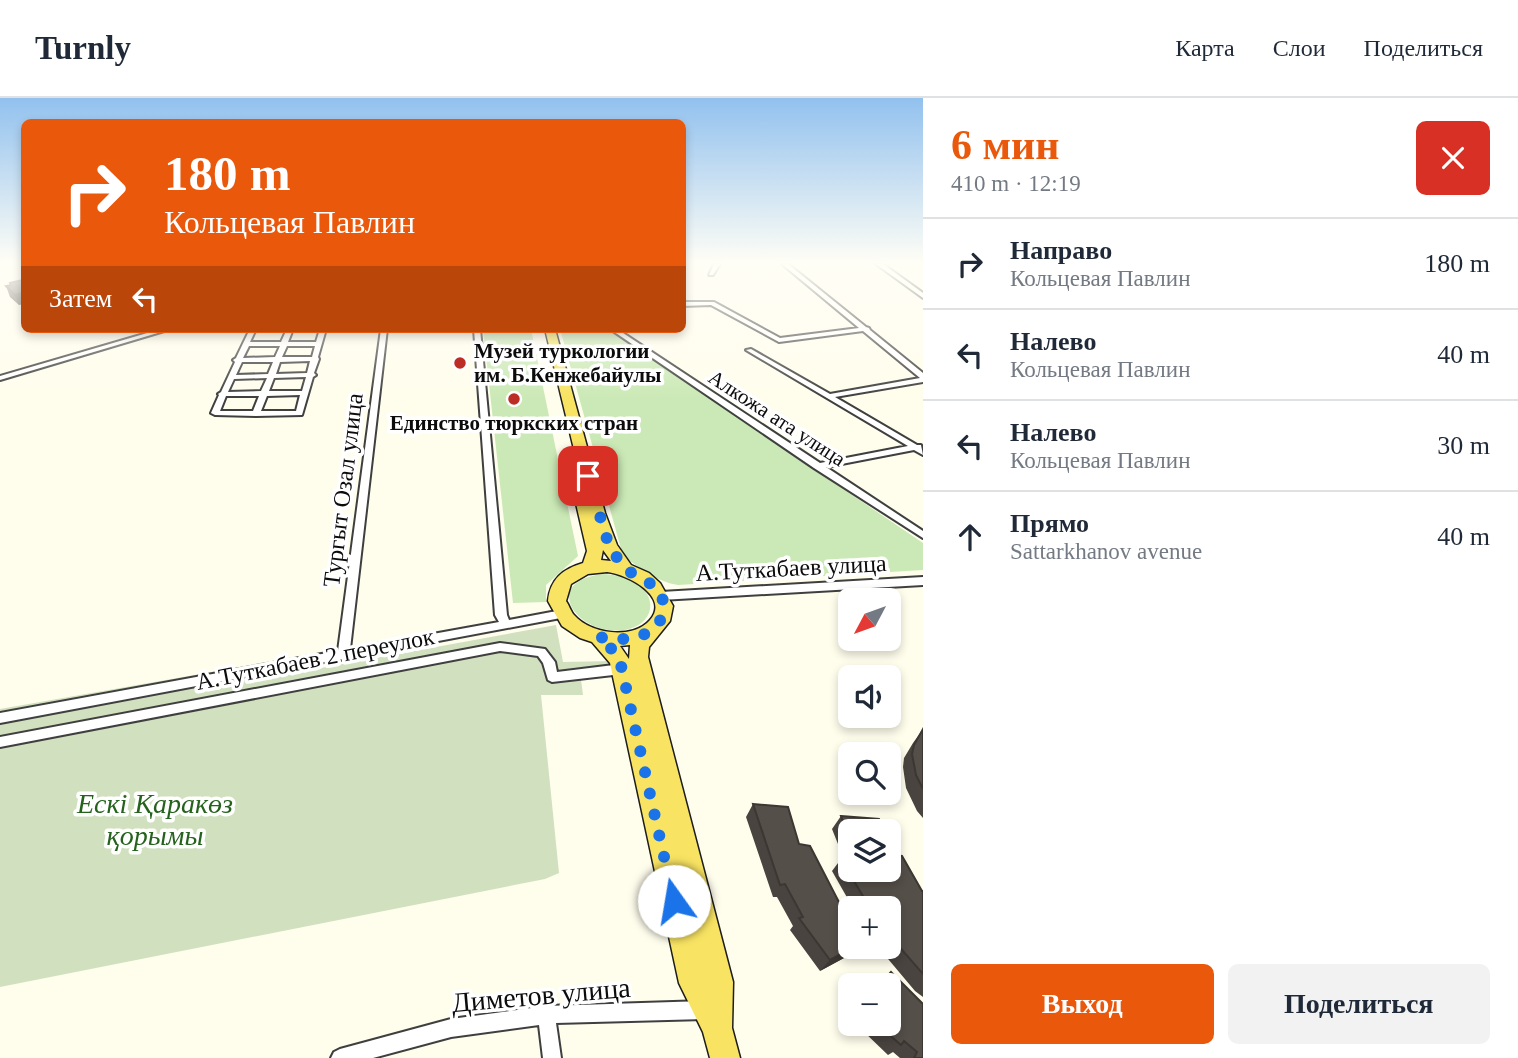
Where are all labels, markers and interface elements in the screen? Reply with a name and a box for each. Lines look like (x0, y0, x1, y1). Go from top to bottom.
text: Turnly (35, 30, 131, 66)
text: Карта (1175, 35, 1235, 61)
text: Слои (1273, 35, 1326, 61)
text: Поделиться (1364, 35, 1483, 61)
button: close (1416, 121, 1490, 195)
text: 6 мин (951, 122, 1060, 168)
text: 180 m (164, 146, 291, 201)
icon: right (49, 147, 140, 238)
text: 410 m · 12:19 (951, 171, 1081, 196)
text: Кольцевая Павлин (164, 204, 415, 240)
text: Направо (1010, 236, 1112, 265)
icon: right (951, 245, 989, 283)
text: 180 m (1424, 249, 1490, 278)
text: Кольцевая Павлин (1010, 266, 1190, 291)
icon: left (126, 280, 164, 318)
text: Затем (49, 284, 112, 313)
text: Налево (1010, 327, 1096, 356)
icon: left (951, 336, 989, 374)
place label: Музей туркологии им. Б.Кенжебайулы (474, 339, 661, 387)
text: 40 m (1437, 340, 1490, 369)
marker: Музей туркологии им. Б.Кенжебайулы (452, 355, 468, 371)
text: Кольцевая Павлин (1010, 357, 1190, 382)
street label: Алкожа ата улица (704, 365, 851, 472)
street label: Тургыт Озал улица (318, 391, 368, 588)
marker: Единство тюркских стран (506, 391, 522, 407)
place label: Единство тюркских стран (390, 411, 638, 435)
text: Налево (1010, 418, 1096, 447)
icon: left (951, 427, 989, 465)
text: 30 m (1437, 431, 1490, 460)
pin (558, 446, 618, 506)
text: Кольцевая Павлин (1010, 448, 1190, 473)
icon: arrive (569, 457, 607, 495)
text: Прямо (1010, 509, 1089, 538)
icon: ahead (951, 518, 989, 556)
text: 40 m (1437, 522, 1490, 551)
text: Sattarkhanov avenue (1010, 539, 1202, 564)
street label: А.Туткабаев улица (695, 550, 888, 586)
north arrow (838, 588, 901, 651)
map controls (838, 588, 901, 1036)
street label: А.Туткабаев 2 переулок (194, 623, 437, 695)
button: sound (838, 665, 901, 728)
button: search (838, 742, 901, 805)
park label: Ескі Қаракөз қорымы (76, 788, 233, 851)
button: layers (838, 819, 901, 882)
position arrow (637, 864, 711, 938)
button: + (838, 896, 901, 959)
button: Выход (951, 964, 1214, 1044)
button: Поделиться (1228, 964, 1490, 1044)
street label: Диметов улица (450, 972, 632, 1018)
button: − (838, 973, 901, 1036)

